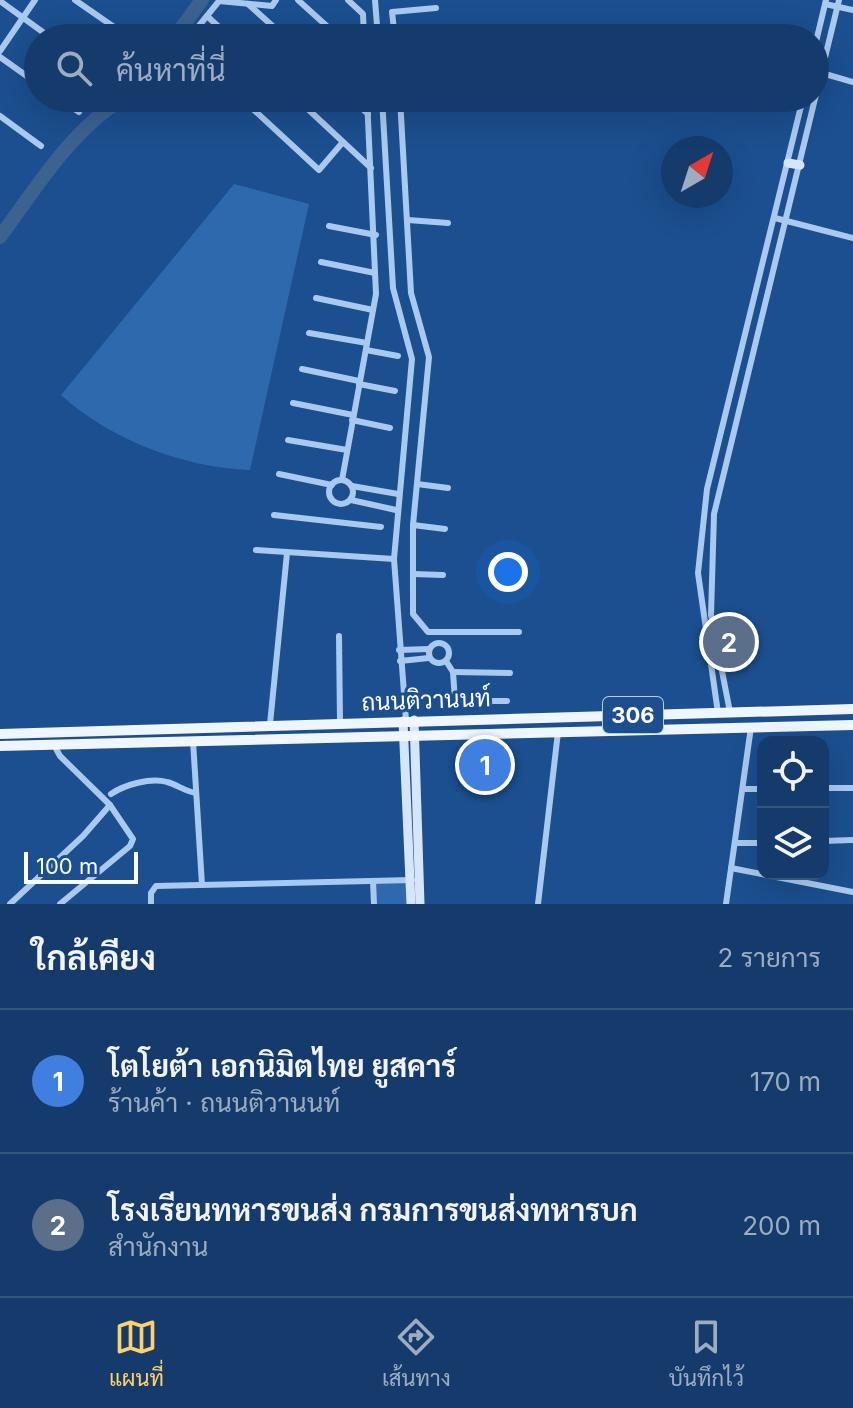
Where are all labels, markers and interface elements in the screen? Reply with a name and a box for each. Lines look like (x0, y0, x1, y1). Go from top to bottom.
search box (24, 24, 829, 112)
icon: search (52, 46, 96, 90)
text: ค้นหาที่นี่ (116, 52, 226, 88)
north arrow (661, 136, 733, 208)
your location (488, 552, 528, 592)
pin: 2 (703, 612, 755, 672)
street label: ถนนติวานนท์ (361, 682, 491, 717)
road number: 306 (603, 697, 663, 733)
pin: 1 (459, 735, 511, 795)
map controls (757, 736, 829, 880)
button: locate (757, 736, 829, 808)
button: layers (757, 808, 829, 880)
scale bar (24, 848, 138, 884)
text: 100 m (36, 853, 98, 879)
text: ใกล้เคียง (32, 937, 156, 978)
text: 2 รายการ (718, 942, 821, 973)
text: โตโยต้า เอกนิมิตไทย ยูสคาร์ (108, 1048, 456, 1084)
text: 1 (52, 1066, 64, 1097)
text: 170 m (750, 1066, 821, 1097)
text: ร้านค้า · ถนนติวานนท์ (108, 1087, 340, 1118)
text: โรงเรียนทหารขนส่ง กรมการขนส่งทหารบก (108, 1192, 638, 1228)
text: 2 (50, 1210, 66, 1241)
text: 200 m (742, 1210, 821, 1241)
text: สำนักงาน (108, 1231, 208, 1262)
tab: แผนที่ (109, 1315, 164, 1391)
tab: เส้นทาง (382, 1315, 451, 1391)
tab: บันทึกไว้ (669, 1315, 744, 1391)

